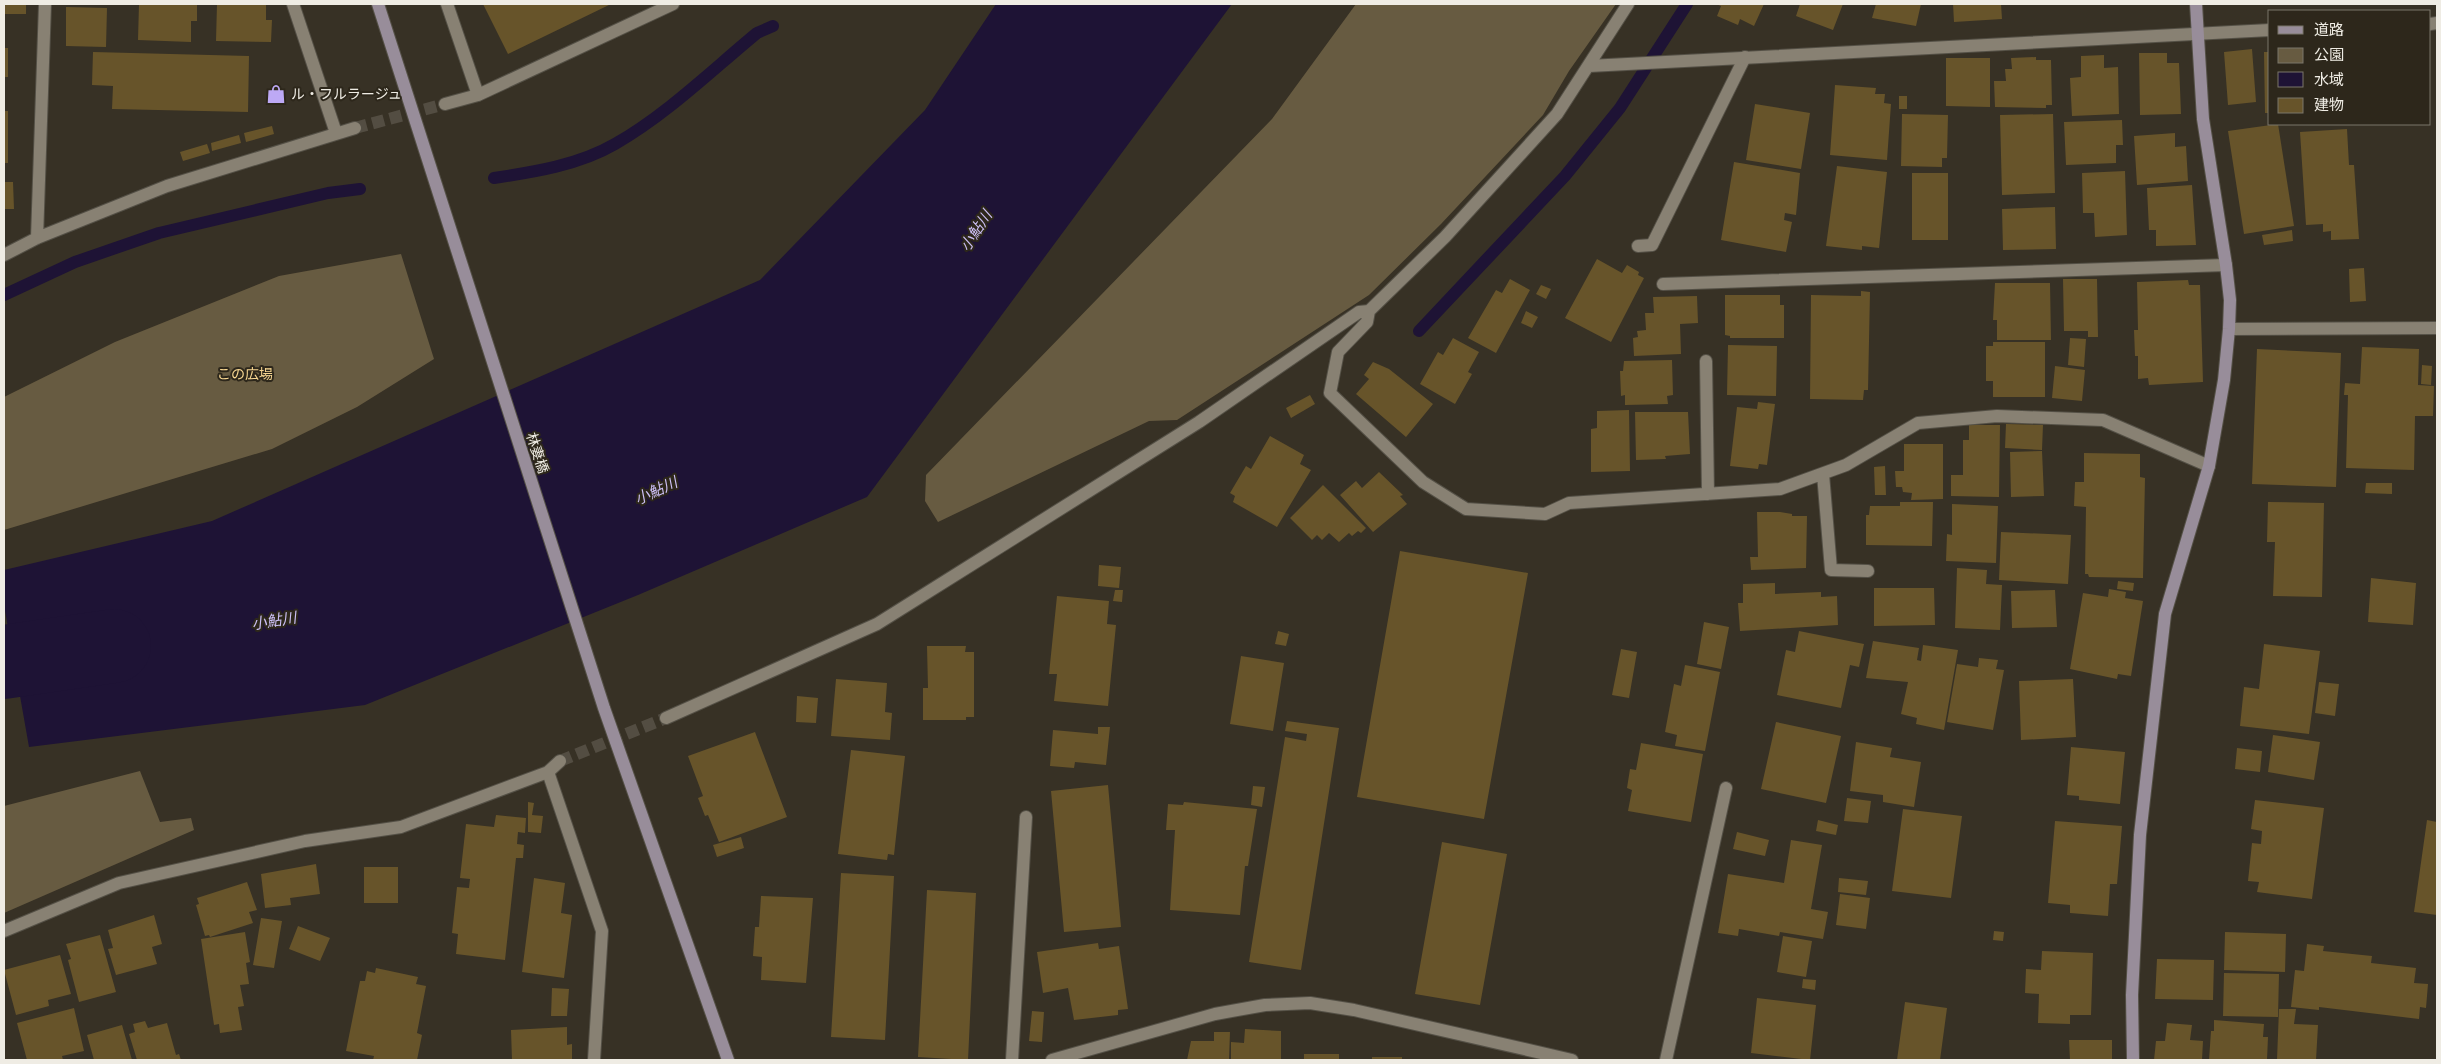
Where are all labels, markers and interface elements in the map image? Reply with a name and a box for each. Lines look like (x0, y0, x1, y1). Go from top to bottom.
legend (2268, 10, 2431, 125)
text: 道路 (2314, 21, 2344, 39)
text: 公園 (2314, 46, 2344, 64)
text: 水域 (2314, 71, 2344, 89)
shop icon: ル・フルラージュ (265, 83, 287, 105)
place label: ル・フルラージュ (291, 86, 402, 103)
text: 建物 (2314, 96, 2344, 114)
water label: 小鮎川 (956, 206, 997, 255)
park label: この広場 (217, 366, 273, 383)
street label: 林妻橋 (522, 430, 552, 476)
water label: 小鮎川 (632, 472, 682, 509)
water label: 小鮎川 (250, 608, 300, 633)

